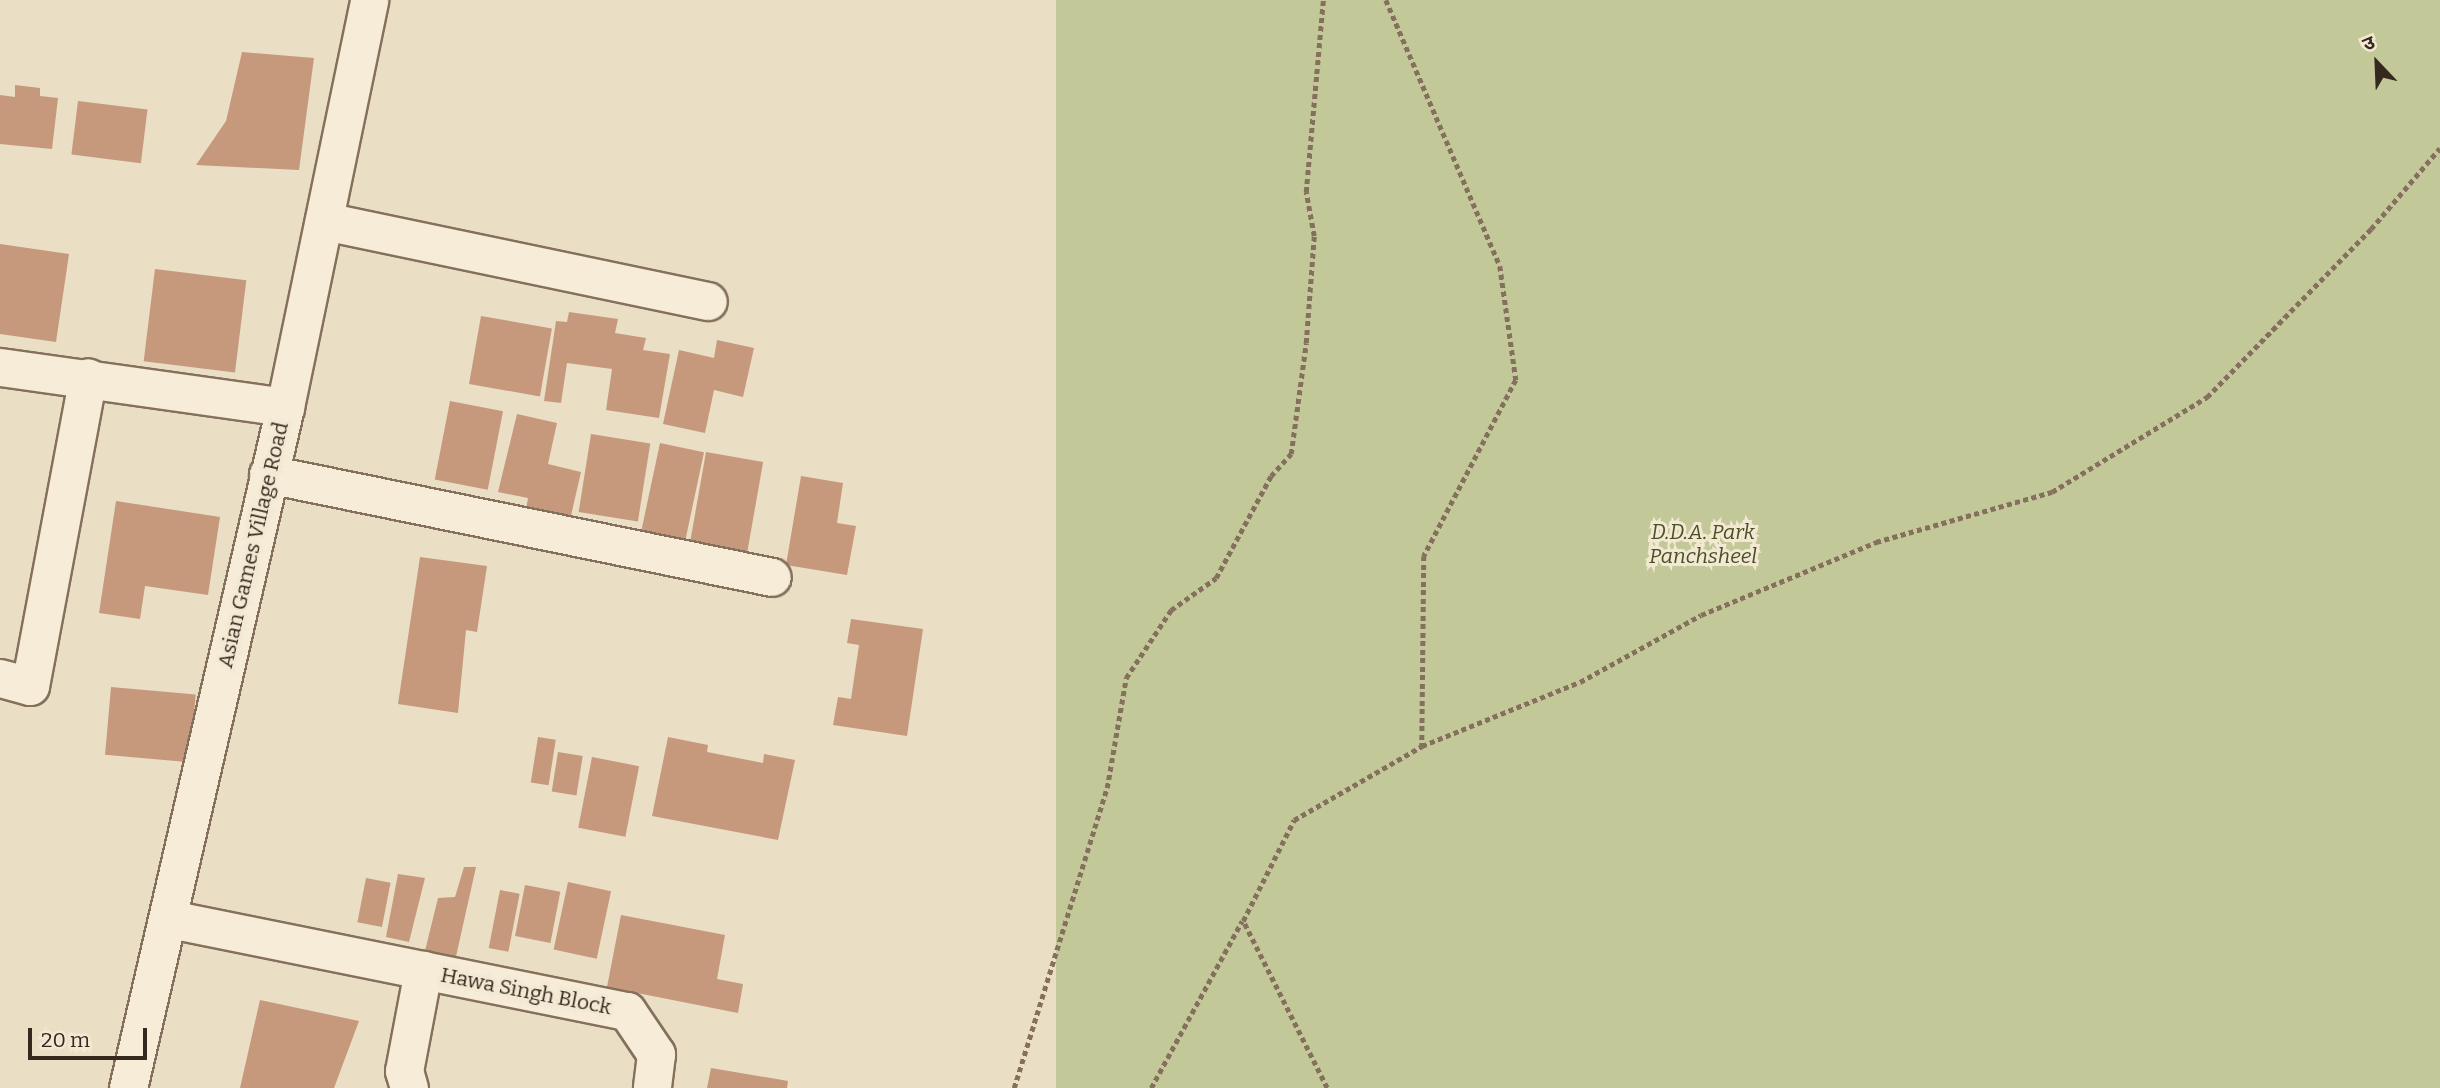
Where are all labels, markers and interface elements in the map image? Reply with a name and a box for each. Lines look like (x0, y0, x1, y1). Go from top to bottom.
north arrow (2342, 28, 2412, 98)
text: उ (2359, 30, 2378, 56)
street label: Asian Games Village Road (212, 420, 294, 670)
park label: D.D.A. Park Panchsheel (1649, 519, 1757, 569)
street label: Hawa Singh Block (439, 962, 613, 1020)
scale bar (32, 1014, 150, 1058)
text: 20 m (41, 1027, 90, 1053)

